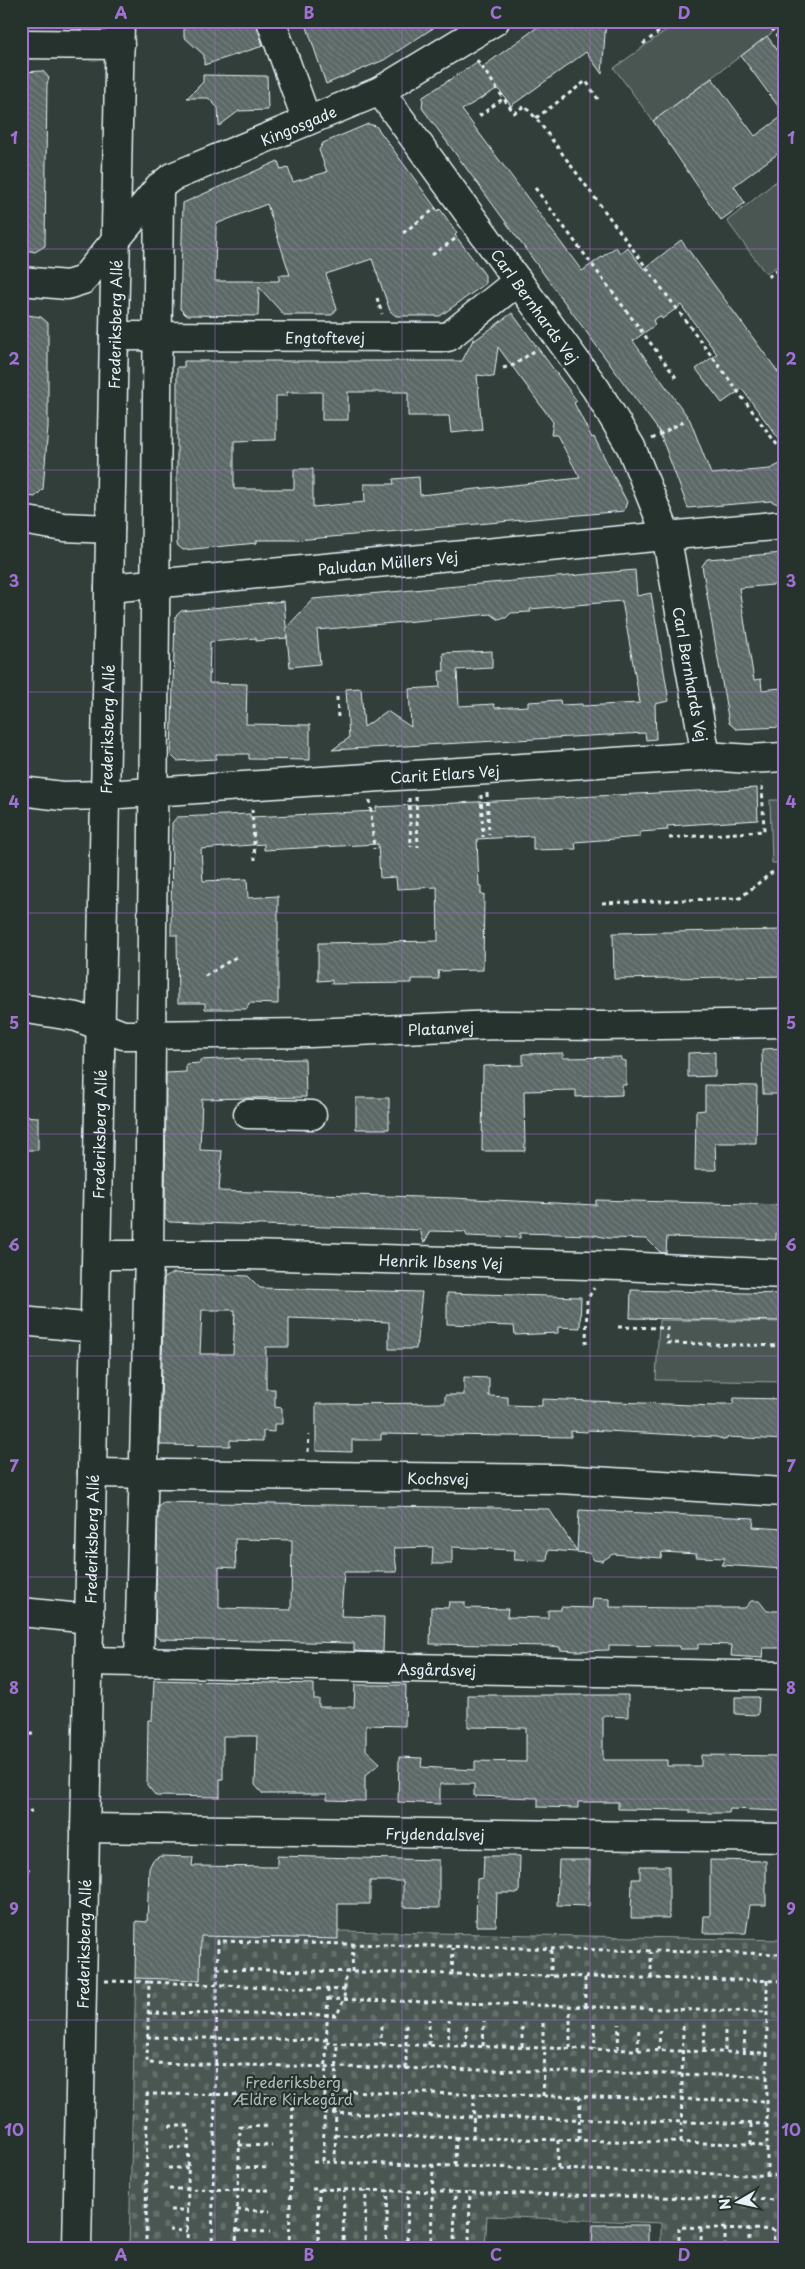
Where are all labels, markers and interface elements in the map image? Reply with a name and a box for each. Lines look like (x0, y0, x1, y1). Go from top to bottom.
text: A (115, 0, 128, 24)
text: B (304, 0, 315, 24)
text: C (490, 0, 502, 24)
text: D (678, 0, 690, 24)
street label: Kingosgade (257, 99, 340, 151)
text: 1 (10, 125, 18, 149)
text: 1 (787, 125, 795, 149)
street label: Carl Bernhards Vej (486, 243, 585, 368)
street label: Frederiksberg Allé (101, 259, 127, 389)
street label: Engtoftevej (285, 325, 365, 348)
text: 2 (8, 346, 20, 370)
text: 2 (785, 346, 797, 370)
street label: Paludan Müllers Vej (316, 544, 459, 580)
text: 3 (9, 568, 19, 592)
text: 3 (786, 568, 796, 592)
street label: Carl Bernhards Vej (668, 605, 715, 744)
street label: Frederiksberg Allé (94, 664, 119, 794)
street label: Carit Etlars Vej (390, 758, 500, 788)
text: 4 (9, 789, 20, 813)
text: 4 (786, 789, 797, 813)
text: 5 (9, 1010, 19, 1034)
text: 5 (786, 1010, 796, 1034)
street label: Platanvej (407, 1014, 474, 1040)
street label: Frederiksberg Allé (86, 1069, 111, 1199)
text: 6 (8, 1232, 20, 1256)
text: 6 (785, 1232, 797, 1256)
street label: Henrik Ibsens Vej (378, 1247, 503, 1274)
text: 7 (9, 1453, 19, 1477)
text: 7 (786, 1453, 796, 1477)
street label: Kochsvej (407, 1466, 469, 1489)
street label: Frederiksberg Allé (78, 1474, 103, 1604)
street label: Asgårdsvej (397, 1656, 477, 1681)
text: 8 (9, 1675, 19, 1699)
text: 8 (786, 1675, 796, 1699)
street label: Frydendalsvej (385, 1821, 485, 1845)
street label: Frederiksberg Allé (70, 1879, 96, 2009)
text: 9 (9, 1896, 19, 1920)
text: 9 (786, 1896, 796, 1920)
park label: Frederiksberg Ældre Kirkegård (233, 2070, 353, 2110)
text: 10 (4, 2117, 24, 2141)
text: 10 (781, 2117, 801, 2141)
north arrow (712, 2176, 762, 2226)
text: N (713, 2197, 736, 2211)
text: A (115, 2242, 128, 2266)
text: B (304, 2242, 315, 2266)
text: C (490, 2242, 502, 2266)
text: D (678, 2242, 690, 2266)

